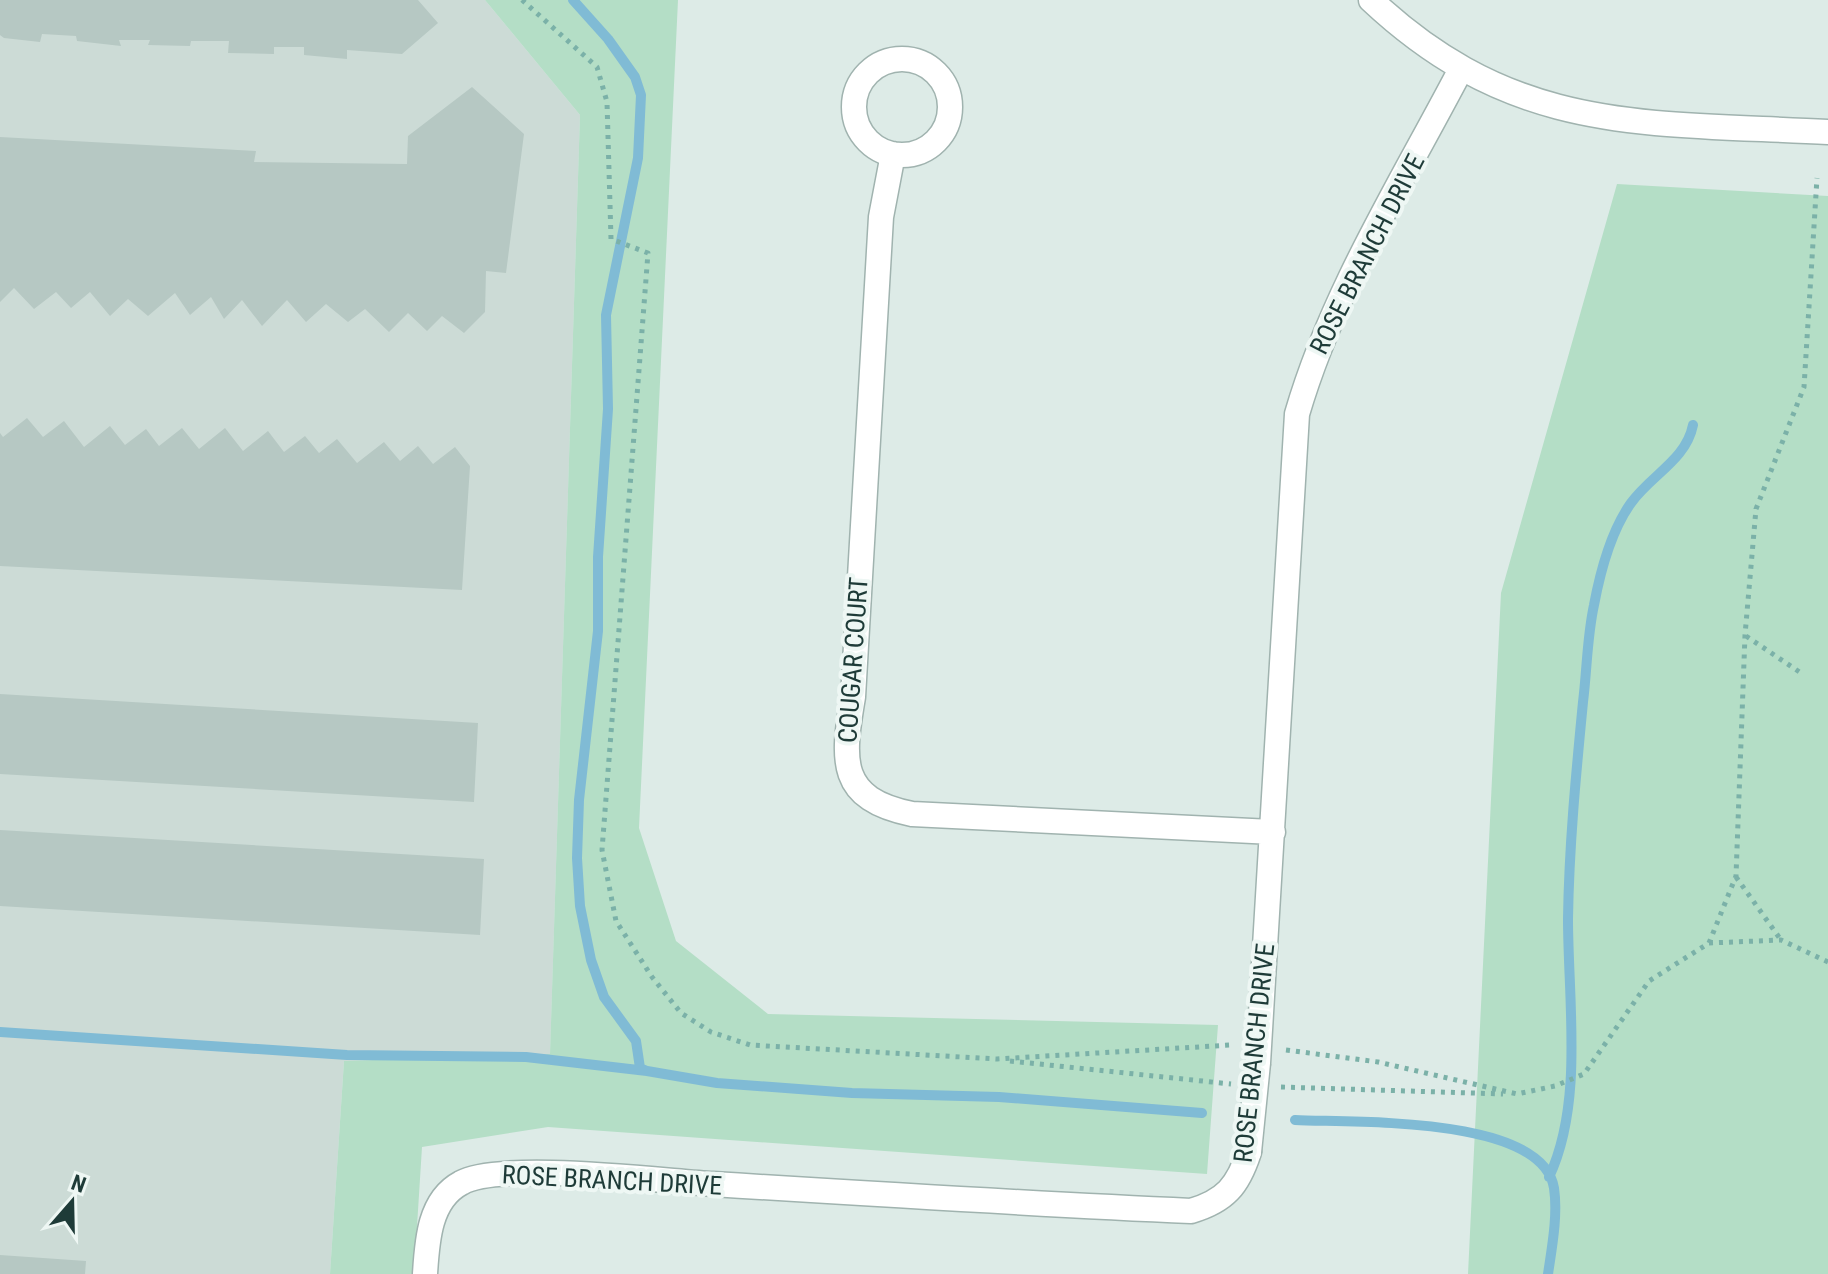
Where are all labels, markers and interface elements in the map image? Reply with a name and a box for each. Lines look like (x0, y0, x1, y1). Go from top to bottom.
street label: ROSE BRANCH DRIVE (1304, 149, 1430, 359)
street label: COUGAR COURT (832, 576, 874, 744)
street label: ROSE BRANCH DRIVE (1228, 942, 1280, 1164)
street label: ROSE BRANCH DRIVE (501, 1159, 723, 1201)
north arrow (32, 1162, 112, 1242)
text: N (68, 1170, 89, 1198)

